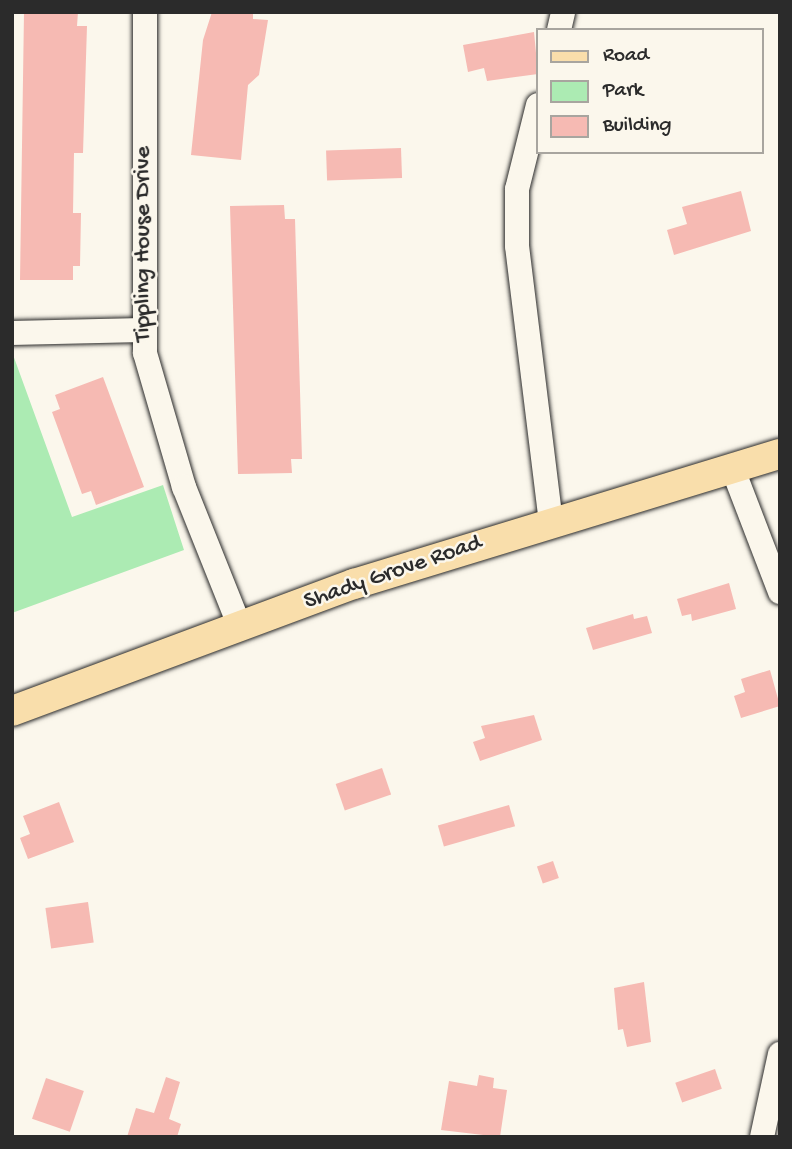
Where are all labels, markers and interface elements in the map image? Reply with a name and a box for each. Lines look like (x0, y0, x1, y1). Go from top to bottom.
legend (536, 28, 764, 154)
text: Road (603, 44, 649, 69)
text: Park (603, 79, 643, 104)
text: Building (603, 114, 672, 139)
street label: Tippling House Drive (130, 146, 158, 342)
street label: Shady Grove Road (300, 529, 486, 617)

